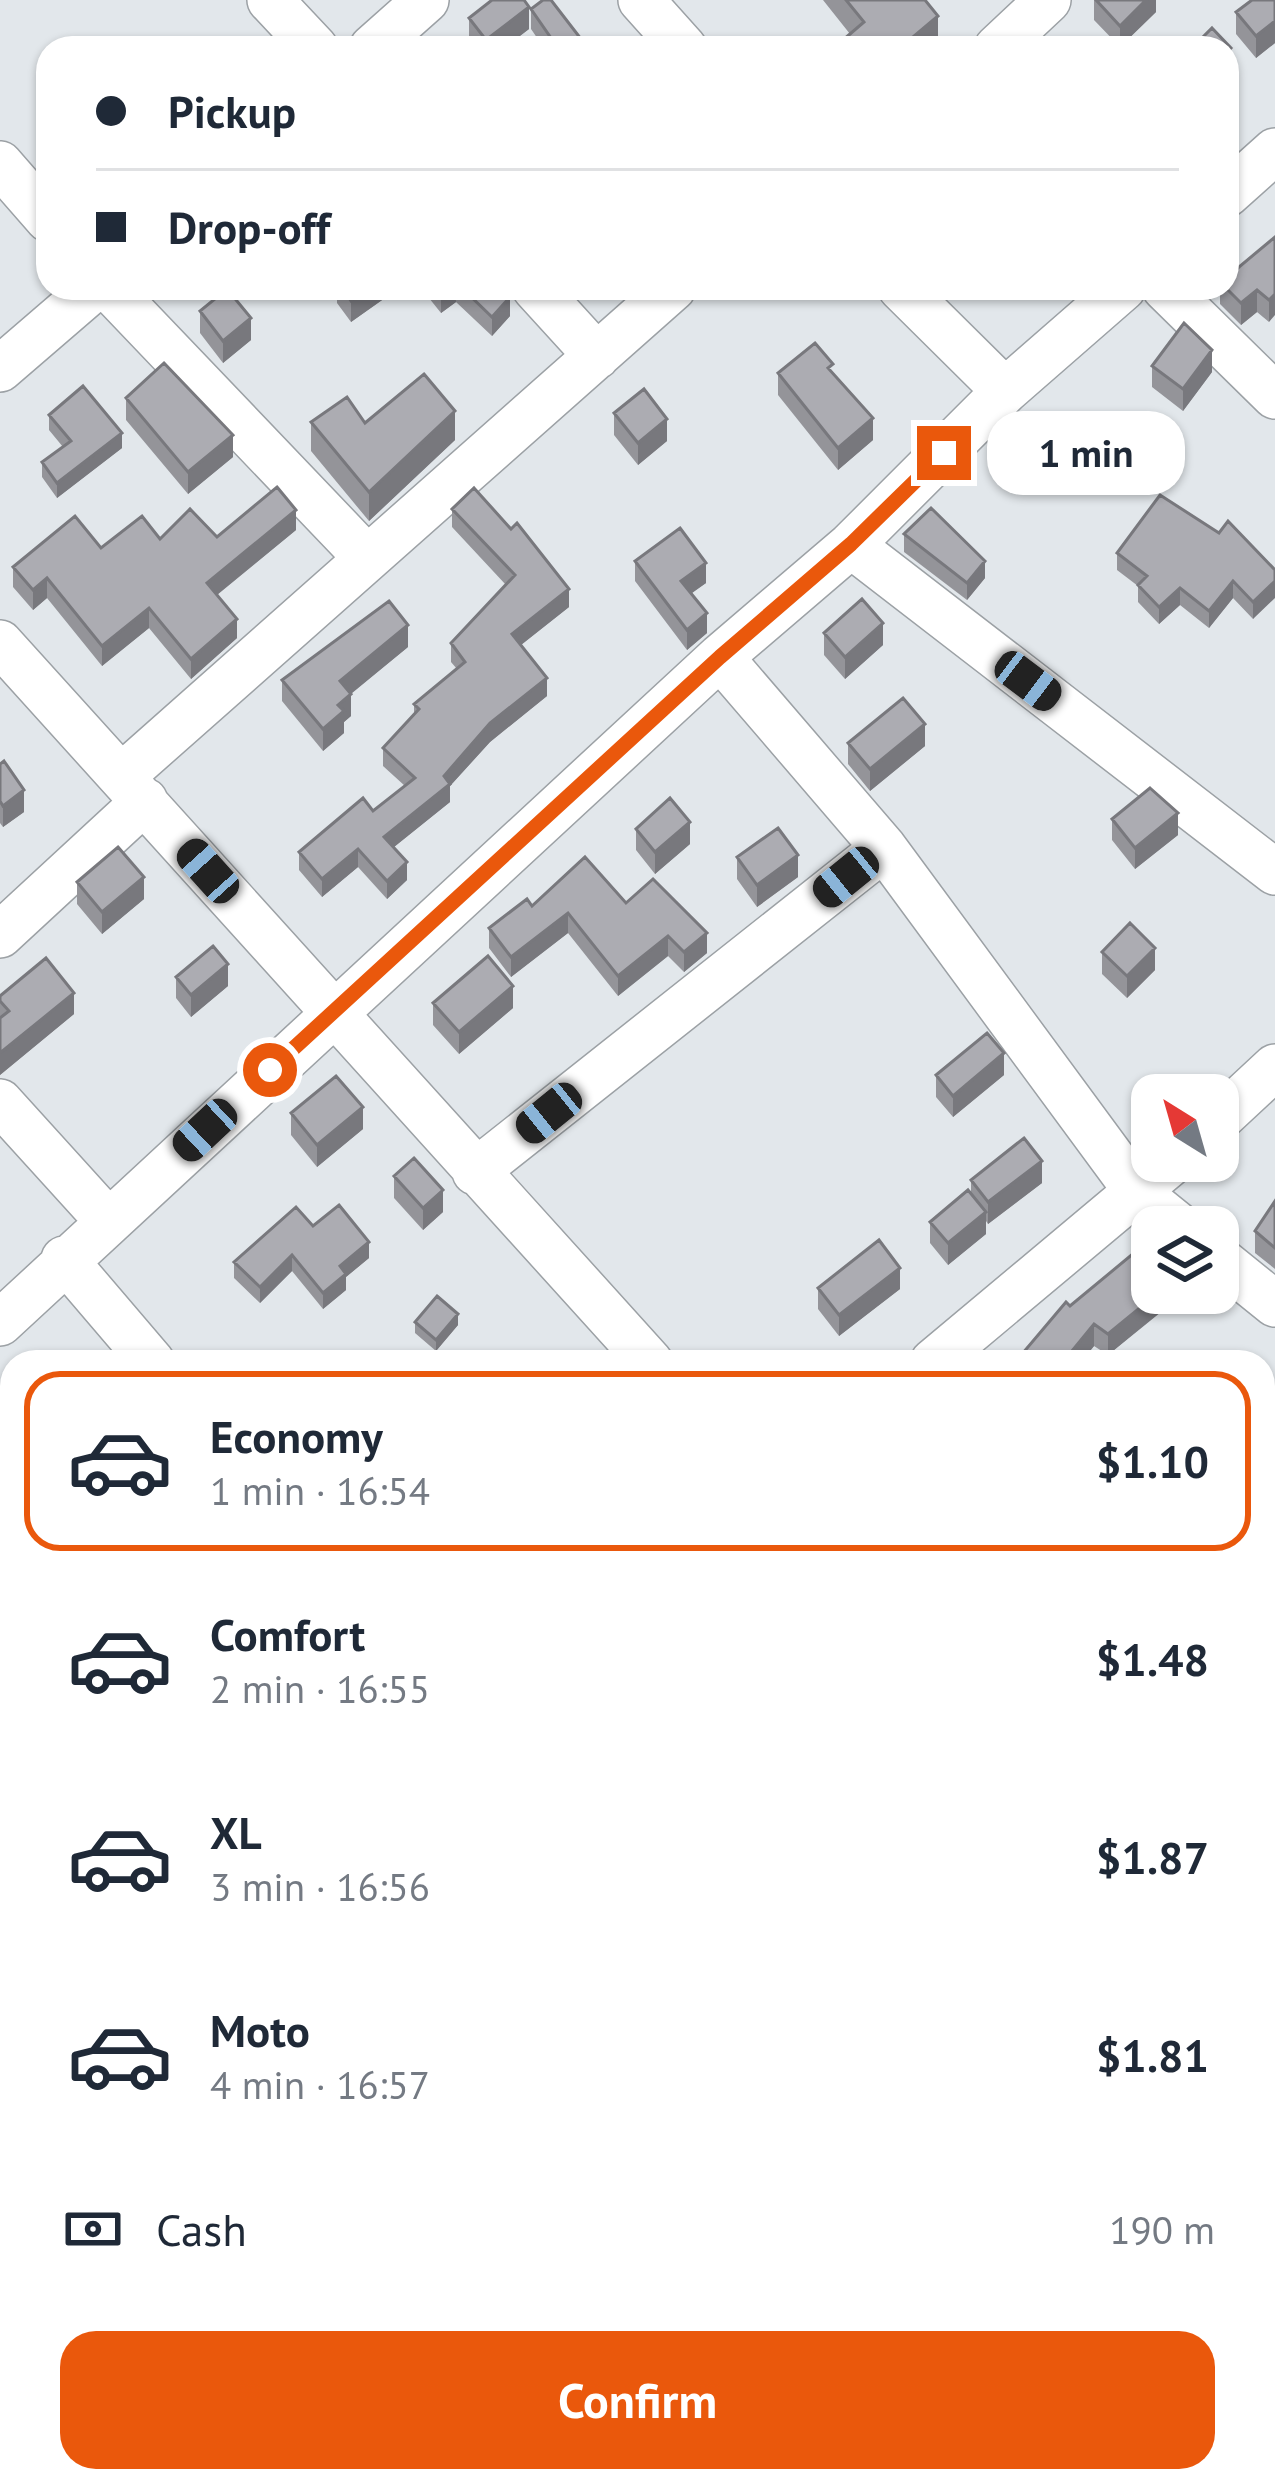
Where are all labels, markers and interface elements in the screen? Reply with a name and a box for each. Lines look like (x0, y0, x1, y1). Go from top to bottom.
text: Pickup (168, 82, 296, 140)
text: Drop-off (168, 198, 330, 256)
callout: 1 min (986, 411, 1184, 495)
route end (917, 426, 971, 480)
text: 1 min (1038, 427, 1134, 478)
car (988, 645, 1068, 717)
car (171, 832, 245, 910)
car (807, 840, 885, 914)
route start (243, 1043, 297, 1097)
north arrow (1131, 1074, 1239, 1182)
map controls (1131, 1074, 1239, 1314)
car (510, 1076, 588, 1150)
car (166, 1092, 244, 1168)
button: layers (1131, 1206, 1239, 1314)
icon: car (66, 1407, 174, 1515)
text: Economy (210, 1407, 383, 1465)
text: $1.10 (1096, 1432, 1209, 1490)
text: 1 min · 16:54 (210, 1465, 430, 1516)
icon: car (66, 1605, 174, 1713)
text: Comfort (210, 1605, 365, 1663)
text: $1.48 (1096, 1630, 1209, 1688)
text: 2 min · 16:55 (210, 1663, 430, 1714)
icon: car (66, 1803, 174, 1911)
text: XL (210, 1803, 262, 1861)
text: $1.87 (1096, 1828, 1209, 1886)
text: 3 min · 16:56 (210, 1861, 430, 1912)
icon: car (66, 2001, 174, 2109)
text: Moto (210, 2001, 310, 2059)
text: $1.81 (1096, 2026, 1209, 2084)
text: 4 min · 16:57 (210, 2059, 430, 2110)
icon: cash (60, 2196, 126, 2262)
text: Cash (156, 2200, 247, 2258)
text: 190 m (1109, 2204, 1215, 2255)
button: Confirm (60, 2331, 1215, 2469)

